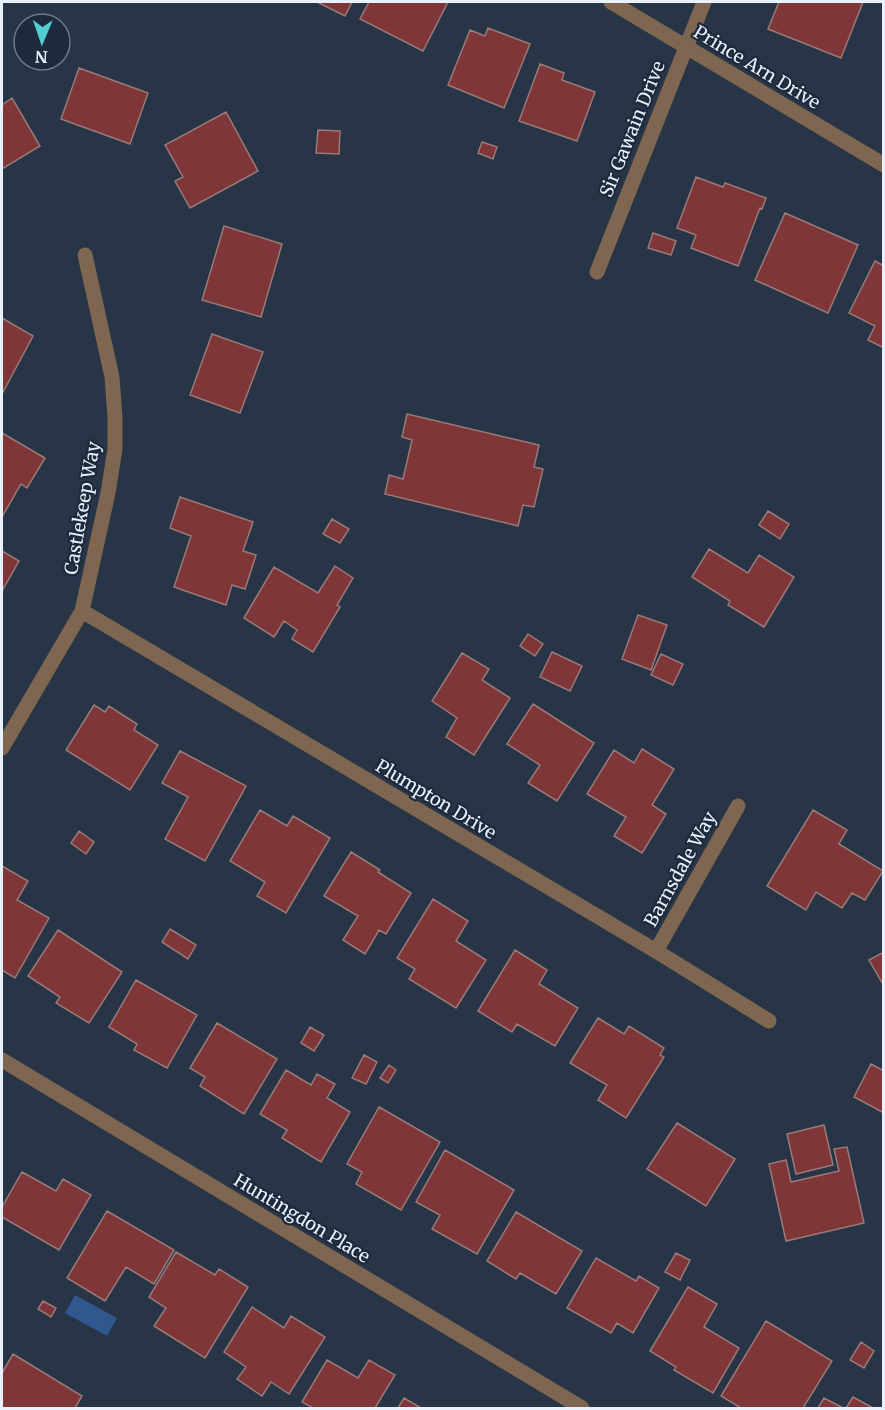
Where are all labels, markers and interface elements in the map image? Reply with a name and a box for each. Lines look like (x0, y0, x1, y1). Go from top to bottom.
north arrow (12, 12, 72, 72)
street label: Prince Arn Drive (689, 20, 825, 114)
text: N (34, 47, 48, 67)
street label: Sir Gawain Drive (594, 58, 670, 200)
street label: Castlekeep Way (59, 439, 105, 576)
street label: Plumpton Drive (372, 754, 500, 844)
street label: Barnsdale Way (639, 807, 721, 931)
street label: Huntingdon Place (230, 1168, 374, 1268)

